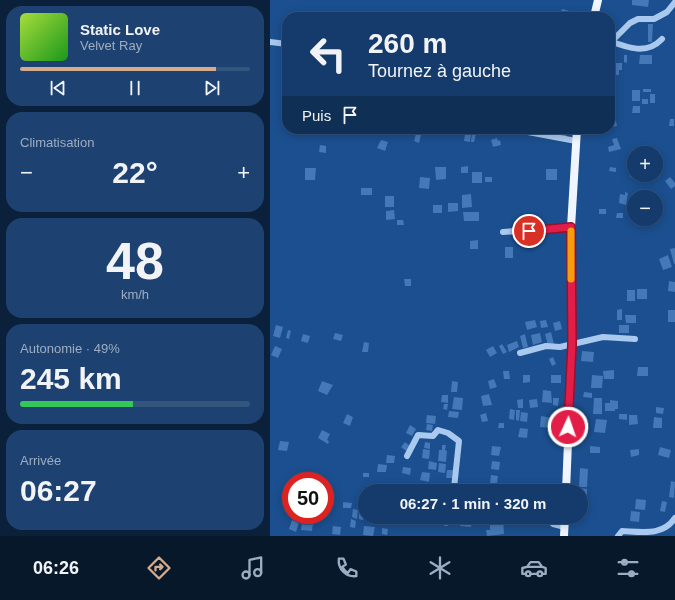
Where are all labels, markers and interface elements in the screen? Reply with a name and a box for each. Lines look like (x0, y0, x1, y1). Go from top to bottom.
text: Static Love (80, 21, 160, 38)
icon: left (302, 28, 354, 80)
text: 260 m (368, 28, 447, 59)
text: Velvet Ray (80, 38, 142, 53)
text: Tournez à gauche (368, 61, 511, 81)
icon: previous (47, 77, 69, 99)
icon: pause (124, 77, 146, 99)
icon: next (201, 77, 223, 99)
icon: arrive (339, 104, 361, 126)
text: Puis (302, 107, 331, 124)
text: Climatisation (20, 135, 94, 150)
map controls (627, 146, 663, 226)
button: + (627, 146, 663, 182)
text: 22° (112, 156, 158, 189)
text: − (20, 160, 33, 185)
text: + (237, 160, 250, 185)
button: − (627, 190, 663, 226)
pin (512, 214, 546, 248)
icon: arrive (518, 220, 540, 242)
text: 48 (106, 232, 164, 290)
text: km/h (121, 287, 149, 302)
text: Autonomie · 49% (20, 341, 120, 356)
text: 245 km (20, 362, 122, 395)
position arrow (547, 406, 589, 448)
text: Arrivée (20, 453, 61, 468)
speed limit sign: 50 (282, 472, 334, 524)
text: 06:27 (20, 474, 97, 507)
text: 06:27 · 1 min · 320 m (400, 495, 546, 512)
icon: directions (145, 554, 173, 582)
icon: music (239, 554, 267, 582)
icon: phone (333, 554, 361, 582)
icon: climate (426, 554, 454, 582)
icon: car (520, 554, 548, 582)
icon: filters (614, 554, 642, 582)
text: 06:26 (33, 558, 79, 578)

